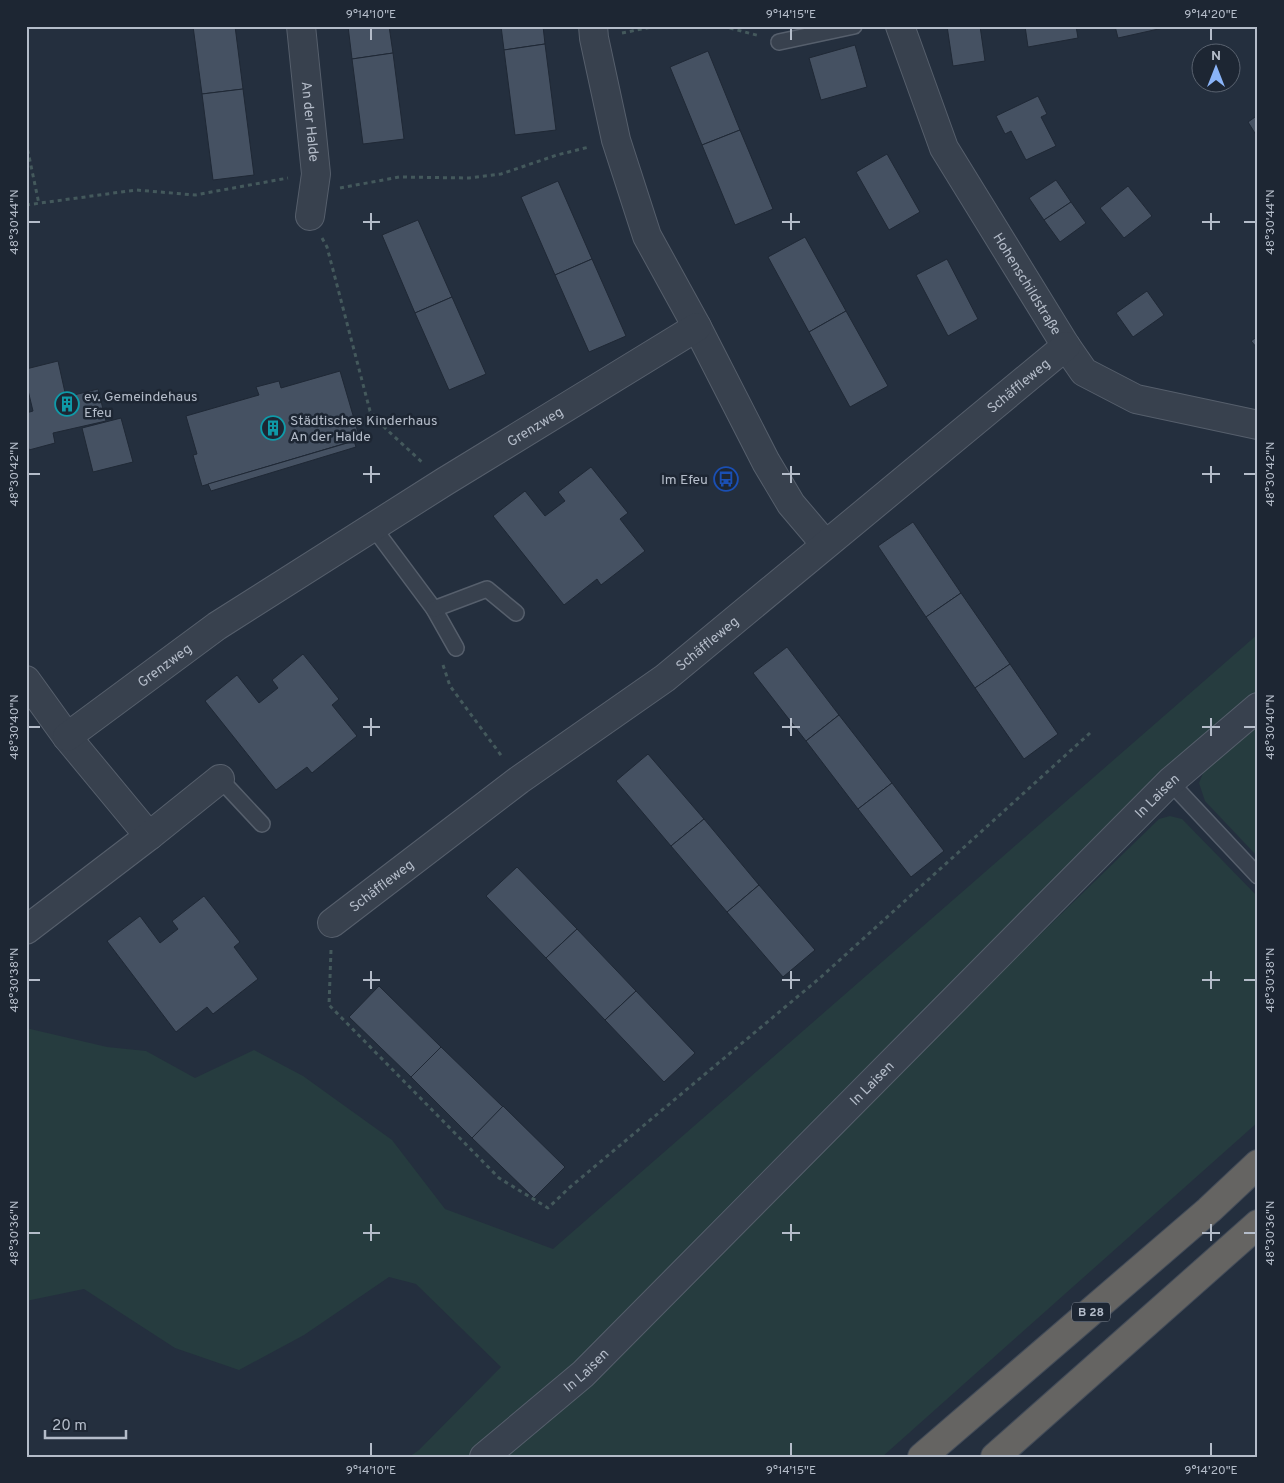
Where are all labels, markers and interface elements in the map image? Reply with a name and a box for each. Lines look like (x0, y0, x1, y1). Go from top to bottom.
text: 9°14'10"E (346, 7, 396, 23)
text: 9°14'15"E (766, 7, 816, 23)
text: 9°14'20"E (1184, 7, 1238, 23)
north arrow (1192, 42, 1242, 92)
text: N (1211, 48, 1221, 65)
street label: An der Halde (297, 81, 322, 163)
text: 48°30'44"N (7, 189, 23, 255)
text: 48°30'44"N (1263, 189, 1279, 255)
street label: Hohenschildstraße (988, 230, 1064, 339)
street label: Schäffleweg (984, 356, 1054, 418)
place label: ev. Gemeindehaus Efeu (84, 389, 198, 422)
building icon: ev. Gemeindehaus Efeu (54, 391, 80, 417)
street label: Grenzweg (504, 404, 567, 451)
place label: Städtisches Kinderhaus An der Halde (290, 413, 438, 446)
building icon: Städtisches Kinderhaus An der Halde (260, 415, 286, 441)
text: 48°30'42"N (7, 441, 23, 507)
text: 48°30'42"N (1263, 441, 1279, 507)
bus stop icon: Im Efeu (713, 466, 739, 492)
place label: Im Efeu (661, 472, 708, 489)
street label: Schäffleweg (673, 613, 743, 675)
street label: Grenzweg (135, 641, 195, 692)
text: 48°30'40"N (7, 694, 23, 760)
text: 48°30'40"N (1263, 694, 1279, 760)
street label: In Laisen (1132, 771, 1183, 822)
street label: Schäffleweg (347, 857, 418, 917)
text: 48°30'38"N (7, 948, 23, 1012)
text: 48°30'38"N (1263, 948, 1279, 1012)
street label: In Laisen (847, 1058, 898, 1110)
text: 48°30'36"N (7, 1201, 23, 1265)
text: 48°30'36"N (1263, 1201, 1279, 1265)
road number: B 28 (1072, 1302, 1110, 1321)
street label: In Laisen (561, 1346, 613, 1397)
scale bar (45, 1408, 126, 1440)
text: 20 m (52, 1417, 87, 1436)
text: 9°14'10"E (346, 1463, 396, 1479)
text: 9°14'15"E (766, 1463, 816, 1479)
text: 9°14'20"E (1184, 1463, 1238, 1479)

